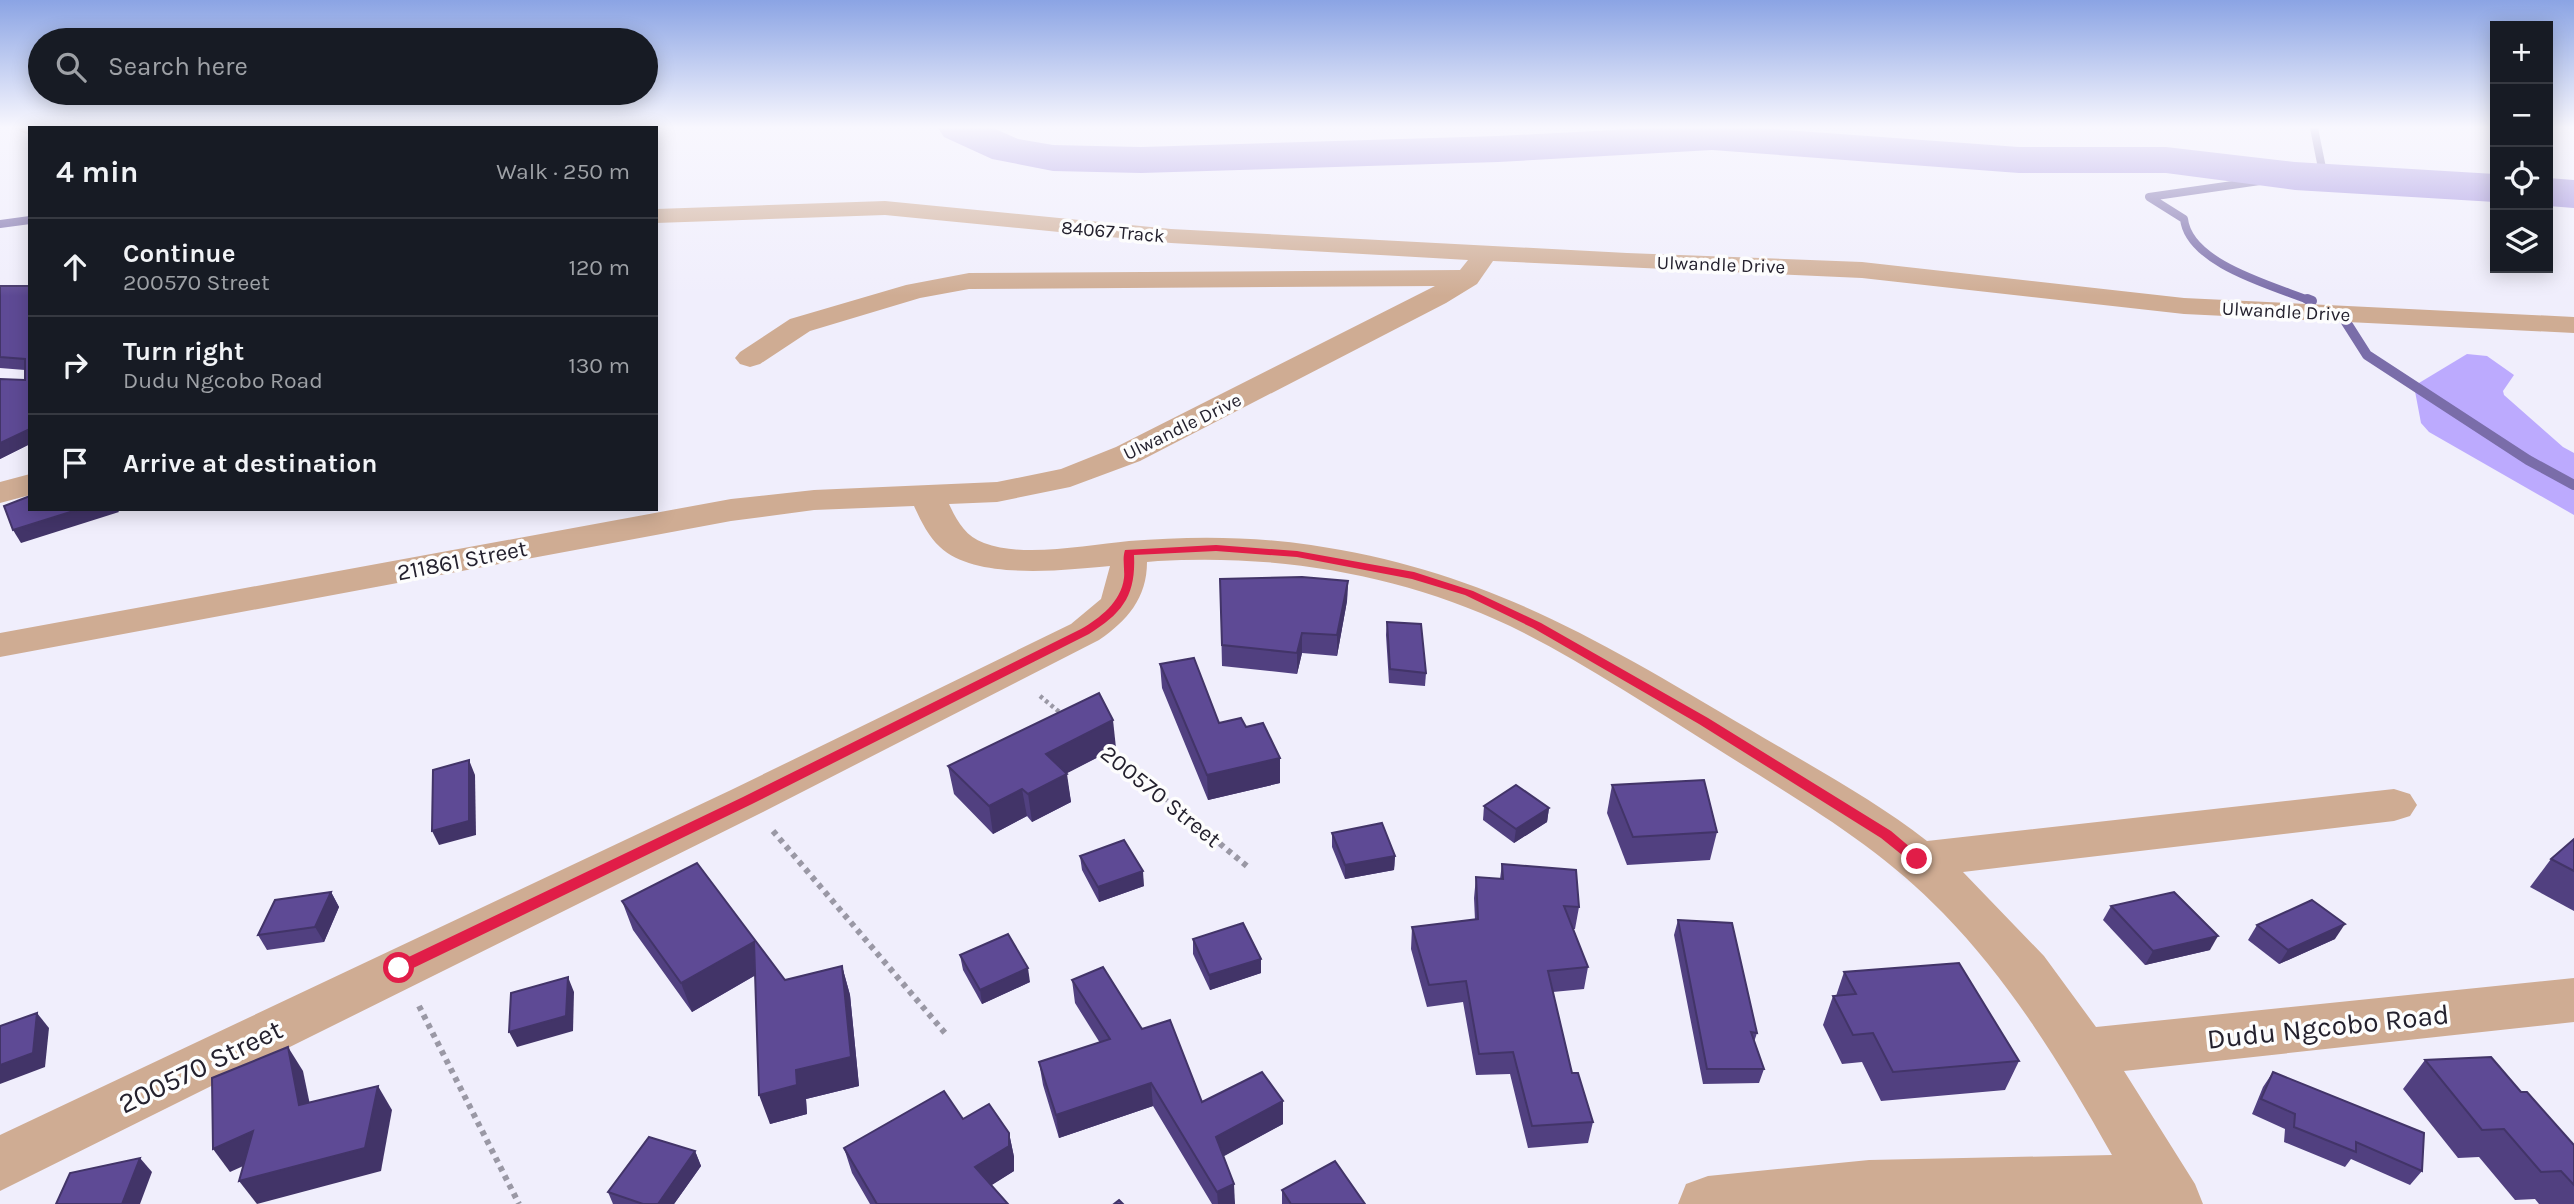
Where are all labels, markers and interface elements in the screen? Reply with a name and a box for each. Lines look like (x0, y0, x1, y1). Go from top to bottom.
map controls (2490, 21, 2553, 273)
button: + (2490, 21, 2553, 84)
search box (28, 28, 658, 105)
icon: search (52, 48, 90, 86)
text: Search here (108, 51, 248, 82)
button: − (2490, 84, 2553, 147)
button: locate (2490, 147, 2553, 210)
text: 4 min (56, 154, 138, 190)
text: Walk · 250 m (496, 158, 630, 185)
button: layers (2490, 210, 2553, 273)
street label: 84067 Track (1060, 217, 1166, 248)
text: Continue (123, 238, 235, 269)
icon: ahead (56, 248, 94, 286)
street label: Ulwandle Drive (1656, 252, 1786, 278)
text: 120 m (568, 254, 630, 281)
text: 200570 Street (123, 269, 270, 296)
street label: Ulwandle Drive (2221, 298, 2351, 326)
text: Turn right (123, 336, 244, 367)
icon: right (56, 346, 94, 384)
text: 130 m (568, 352, 630, 379)
text: Dudu Ngcobo Road (123, 367, 323, 394)
street label: Ulwandle Drive (1120, 389, 1245, 465)
icon: arrive (56, 444, 94, 482)
text: Arrive at destination (123, 448, 377, 479)
street label: 211861 Street (395, 535, 530, 586)
street label: 200570 Street (1095, 740, 1226, 853)
route end (1901, 843, 1932, 874)
route start (383, 952, 414, 983)
street label: Dudu Ngcobo Road (2205, 997, 2451, 1056)
street label: 200570 Street (113, 1012, 288, 1120)

